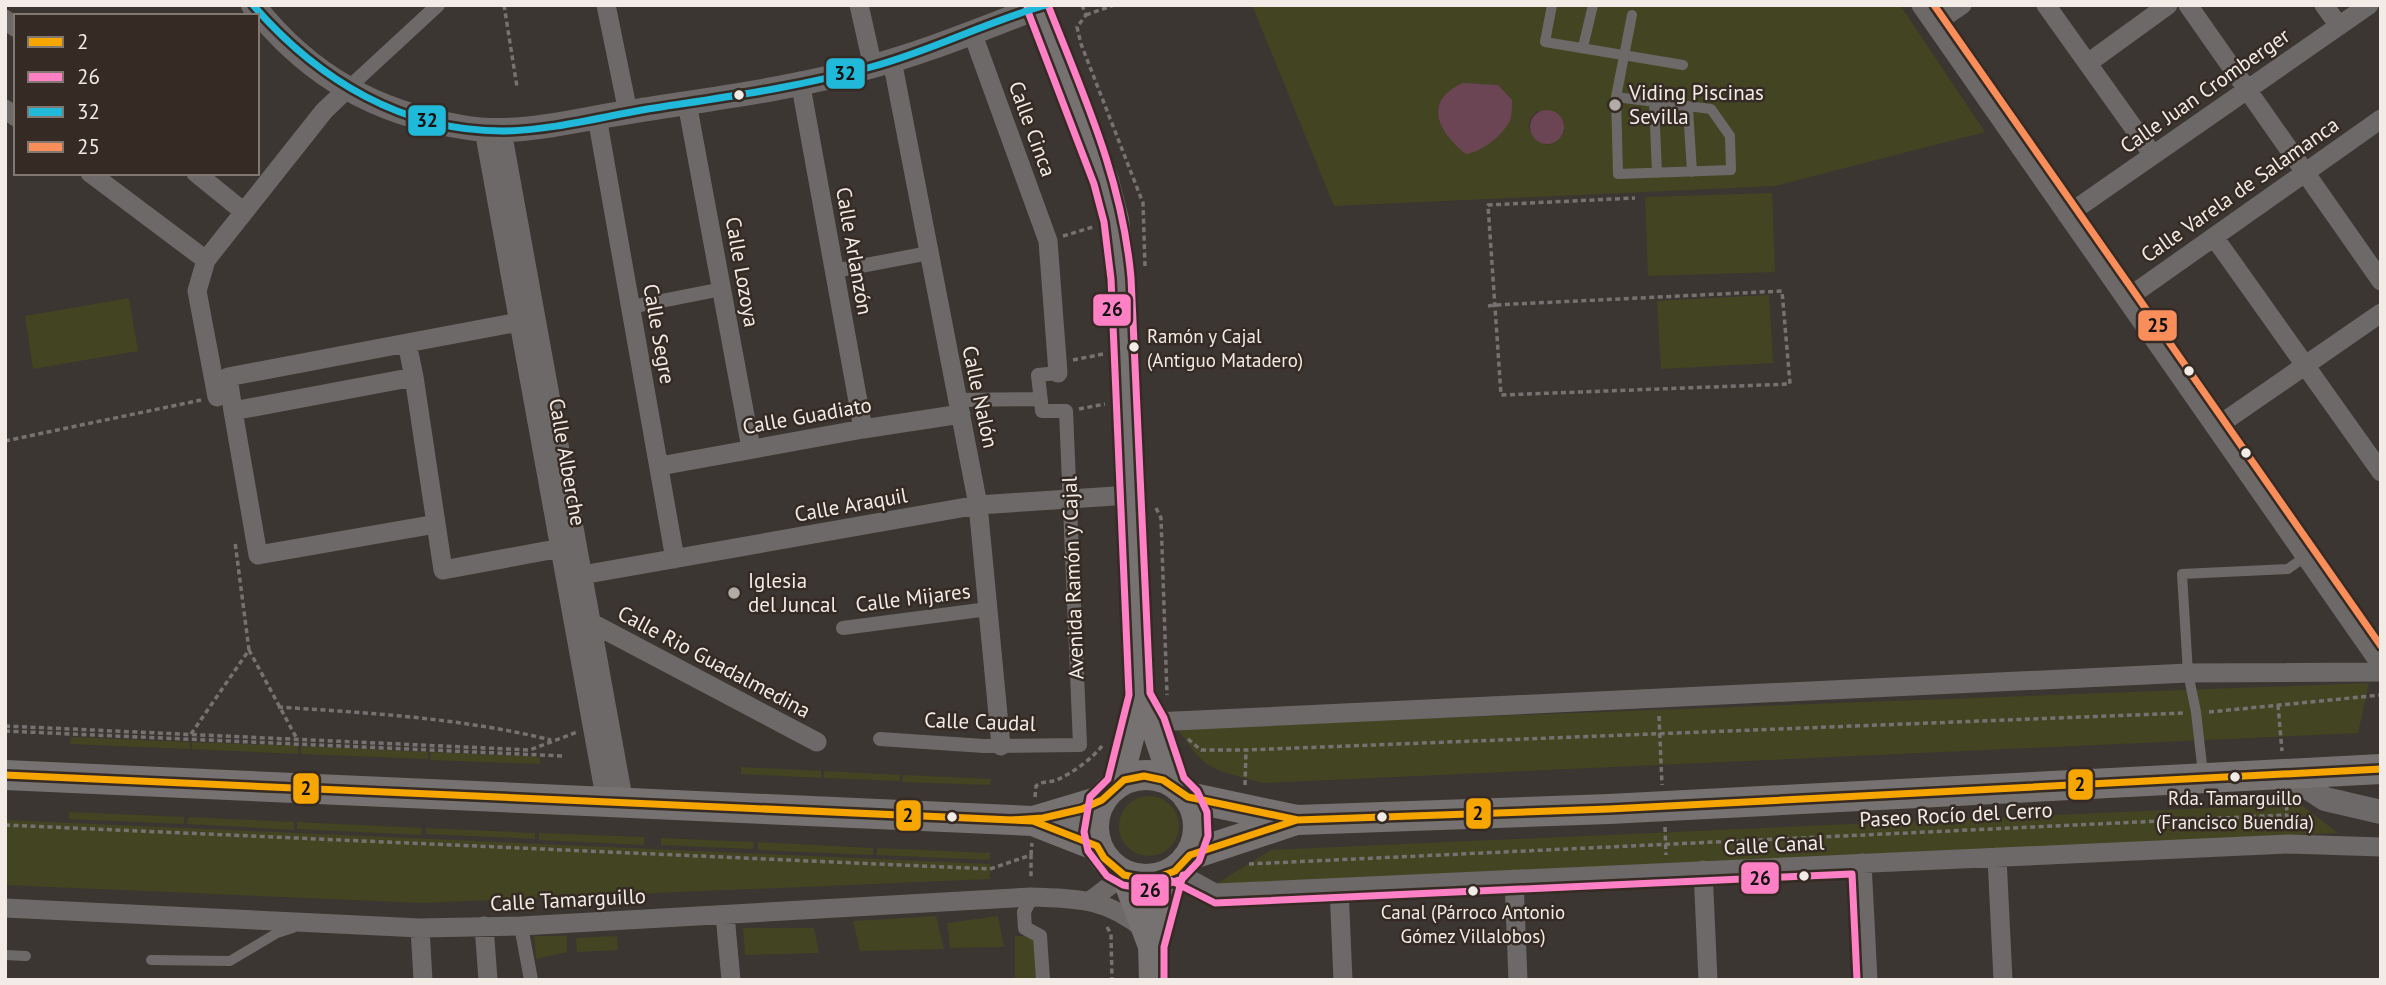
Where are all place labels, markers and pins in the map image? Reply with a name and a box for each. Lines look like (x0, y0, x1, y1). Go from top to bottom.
place label: Viding Piscinas Sevilla (1628, 79, 1764, 130)
unlabelled marker (732, 88, 746, 102)
marker: Viding Piscinas Sevilla (1607, 97, 1623, 113)
place label: Ramón y Cajal (Antiguo Matadero) (1147, 324, 1303, 372)
marker: Ramón y Cajal (Antiguo Matadero) (1127, 340, 1141, 354)
unlabelled marker (2182, 364, 2196, 378)
unlabelled marker (2239, 446, 2253, 460)
place label: Iglesia del Juncal (748, 567, 837, 618)
marker: Iglesia del Juncal (726, 585, 742, 601)
marker: Rda. Tamarguillo (Francisco Buendía) (2228, 770, 2242, 784)
place label: Rda. Tamarguillo (Francisco Buendía) (2156, 786, 2314, 834)
unlabelled marker (945, 810, 959, 824)
unlabelled marker (1375, 810, 1389, 824)
unlabelled marker (1797, 869, 1811, 883)
marker: Canal (Párroco Antonio Gómez Villalobos) (1466, 884, 1480, 898)
place label: Canal (Párroco Antonio Gómez Villalobos) (1381, 900, 1565, 948)

